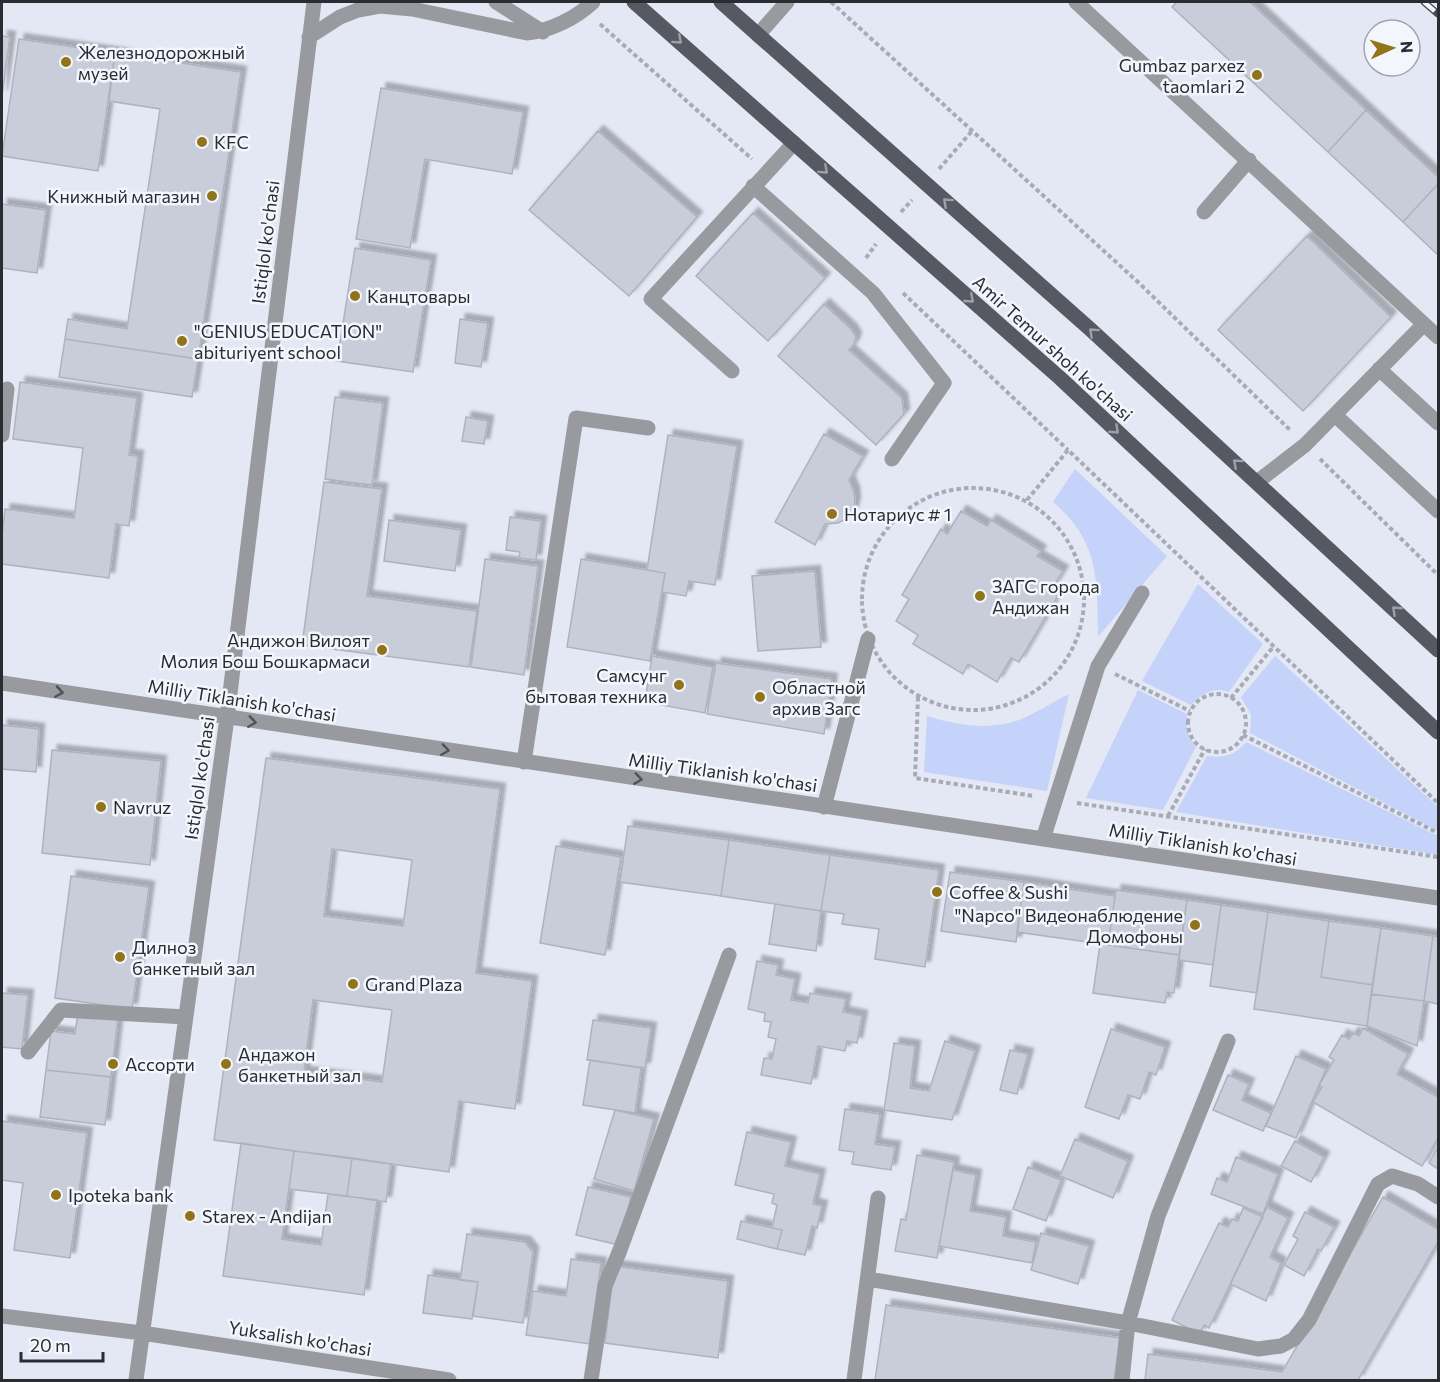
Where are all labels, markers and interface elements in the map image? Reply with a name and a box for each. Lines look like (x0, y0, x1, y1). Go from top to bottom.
north arrow (1362, 18, 1422, 78)
one-way arrow (671, 33, 682, 44)
text: N (1398, 40, 1417, 54)
place label: Железнодорожный музей (78, 41, 245, 84)
place label: Gumbaz parxez taomlari 2 (1119, 54, 1245, 97)
marker: Железнодорожный музей (59, 55, 73, 69)
marker: Gumbaz parxez taomlari 2 (1250, 68, 1264, 82)
place label: KFC (214, 131, 249, 153)
marker: KFC (195, 135, 209, 149)
one-way arrow (817, 163, 828, 174)
street label: Istiqlol ko'chasi (247, 179, 283, 305)
place label: Книжный магазин (47, 185, 200, 207)
marker: Книжный магазин (205, 189, 219, 203)
one-way arrow (943, 198, 954, 209)
street label: Amir Temur shoh ko'chasi (968, 270, 1138, 426)
place label: Канцтовары (367, 285, 471, 307)
marker: Канцтовары (348, 289, 362, 303)
one-way arrow (963, 292, 974, 303)
place label: "GENIUS EDUCATION" abituriyent school (194, 320, 382, 363)
one-way arrow (1089, 328, 1100, 339)
marker: "GENIUS EDUCATION" abituriyent school (175, 334, 189, 348)
one-way arrow (1108, 422, 1119, 433)
one-way arrow (1233, 459, 1244, 470)
place label: Нотариус # 1 (844, 503, 952, 525)
marker: Нотариус # 1 (825, 507, 839, 521)
place label: ЗАГС города Андижан (992, 575, 1100, 618)
marker: ЗАГС города Андижан (973, 589, 987, 603)
one-way arrow (1392, 606, 1403, 617)
place label: Андижон Вилоят Молия Бош Бошкармаси (160, 629, 371, 672)
marker: Андижон Вилоят Молия Бош Бошкармаси (375, 643, 389, 657)
place label: Самсунг бытовая техника (525, 664, 667, 707)
street label: Milliy Tiklanish ko'chasi (146, 674, 338, 726)
place label: Областной архив Загс (772, 676, 866, 719)
marker: Самсунг бытовая техника (672, 678, 686, 692)
one-way arrow (55, 685, 64, 697)
marker: Областной архив Загс (753, 690, 767, 704)
street label: Istiqlol ko'chasi (179, 715, 219, 841)
one-way arrow (247, 715, 257, 727)
one-way arrow (440, 744, 449, 756)
street label: Milliy Tiklanish ko'chasi (627, 748, 819, 796)
one-way arrow (633, 772, 642, 784)
place label: Navruz (113, 796, 171, 818)
marker: Navruz (94, 800, 108, 814)
street label: Milliy Tiklanish ko'chasi (1107, 818, 1299, 870)
place label: Coffee & Sushi (949, 881, 1068, 903)
marker: Coffee & Sushi (930, 885, 944, 899)
place label: "Napco" Видеонаблюдение Домофоны (955, 904, 1183, 947)
marker: "Napco" Видеонаблюдение Домофоны (1188, 918, 1202, 932)
place label: Дилноз банкетный зал (132, 936, 255, 979)
marker: Дилноз банкетный зал (113, 950, 127, 964)
place label: Grand Plaza (365, 973, 462, 995)
marker: Grand Plaza (346, 977, 360, 991)
place label: Андажон банкетный зал (238, 1043, 361, 1086)
place label: Ассорти (125, 1053, 195, 1075)
marker: Ассорти (106, 1057, 120, 1071)
marker: Андажон банкетный зал (219, 1057, 233, 1071)
place label: Ipoteka bank (68, 1184, 174, 1206)
marker: Ipoteka bank (49, 1188, 63, 1202)
place label: Starex - Andijan (202, 1205, 332, 1227)
marker: Starex - Andijan (183, 1209, 197, 1223)
street label: Yuksalish ko'chasi (227, 1316, 373, 1360)
scale bar (21, 1325, 104, 1363)
text: 20 m (30, 1334, 71, 1356)

